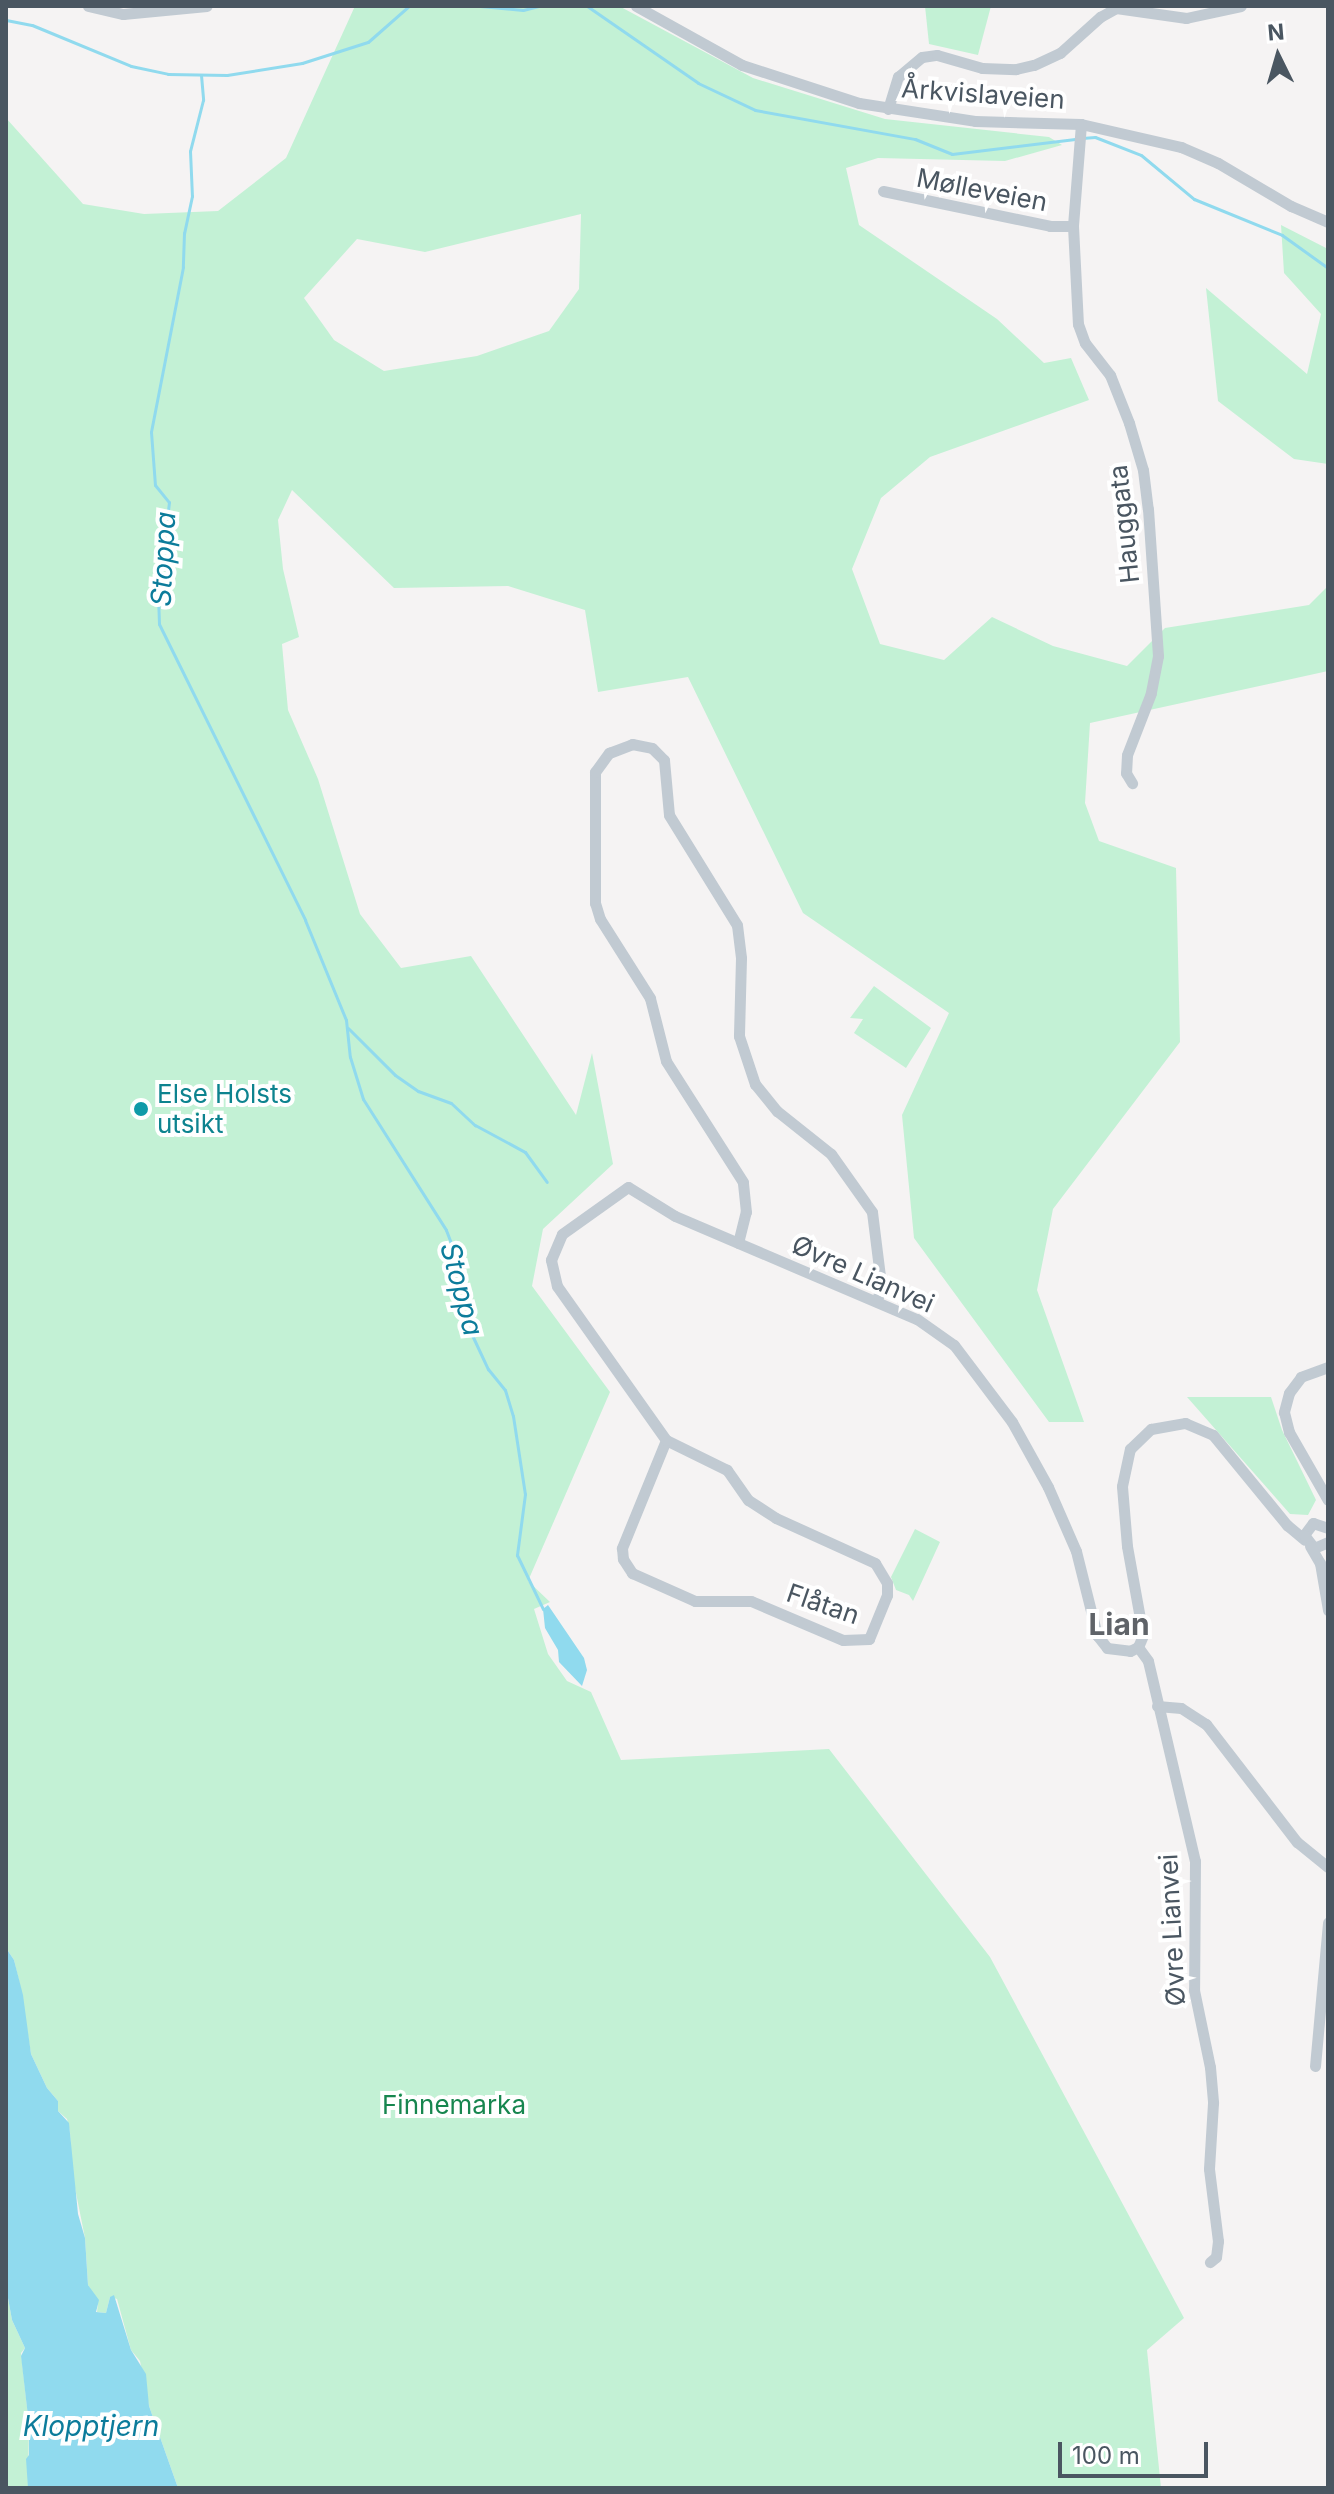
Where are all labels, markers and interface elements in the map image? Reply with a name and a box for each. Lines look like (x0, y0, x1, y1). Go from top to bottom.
north arrow (1238, 16, 1318, 96)
text: N (1266, 18, 1285, 46)
street label: Årkvislaveien (900, 73, 1066, 115)
street label: Mølleveien (914, 162, 1050, 218)
street label: Hauggata (1102, 463, 1146, 585)
water label: Stoppa (144, 511, 182, 607)
place label: Else Holsts utsikt (157, 1078, 292, 1140)
marker: Else Holsts utsikt (132, 1100, 150, 1118)
street label: Øvre Lianvei (787, 1229, 939, 1319)
water label: Stoppa (433, 1239, 491, 1339)
street label: Flåtan (783, 1577, 863, 1631)
district label: Lian (1088, 1606, 1150, 1642)
street label: Øvre Lianvei (1152, 1853, 1192, 2007)
park label: Finnemarka (382, 2089, 526, 2121)
water label: Klopptjern (23, 2409, 159, 2443)
scale bar (1062, 2426, 1212, 2476)
text: 100 m (1072, 2441, 1140, 2470)

